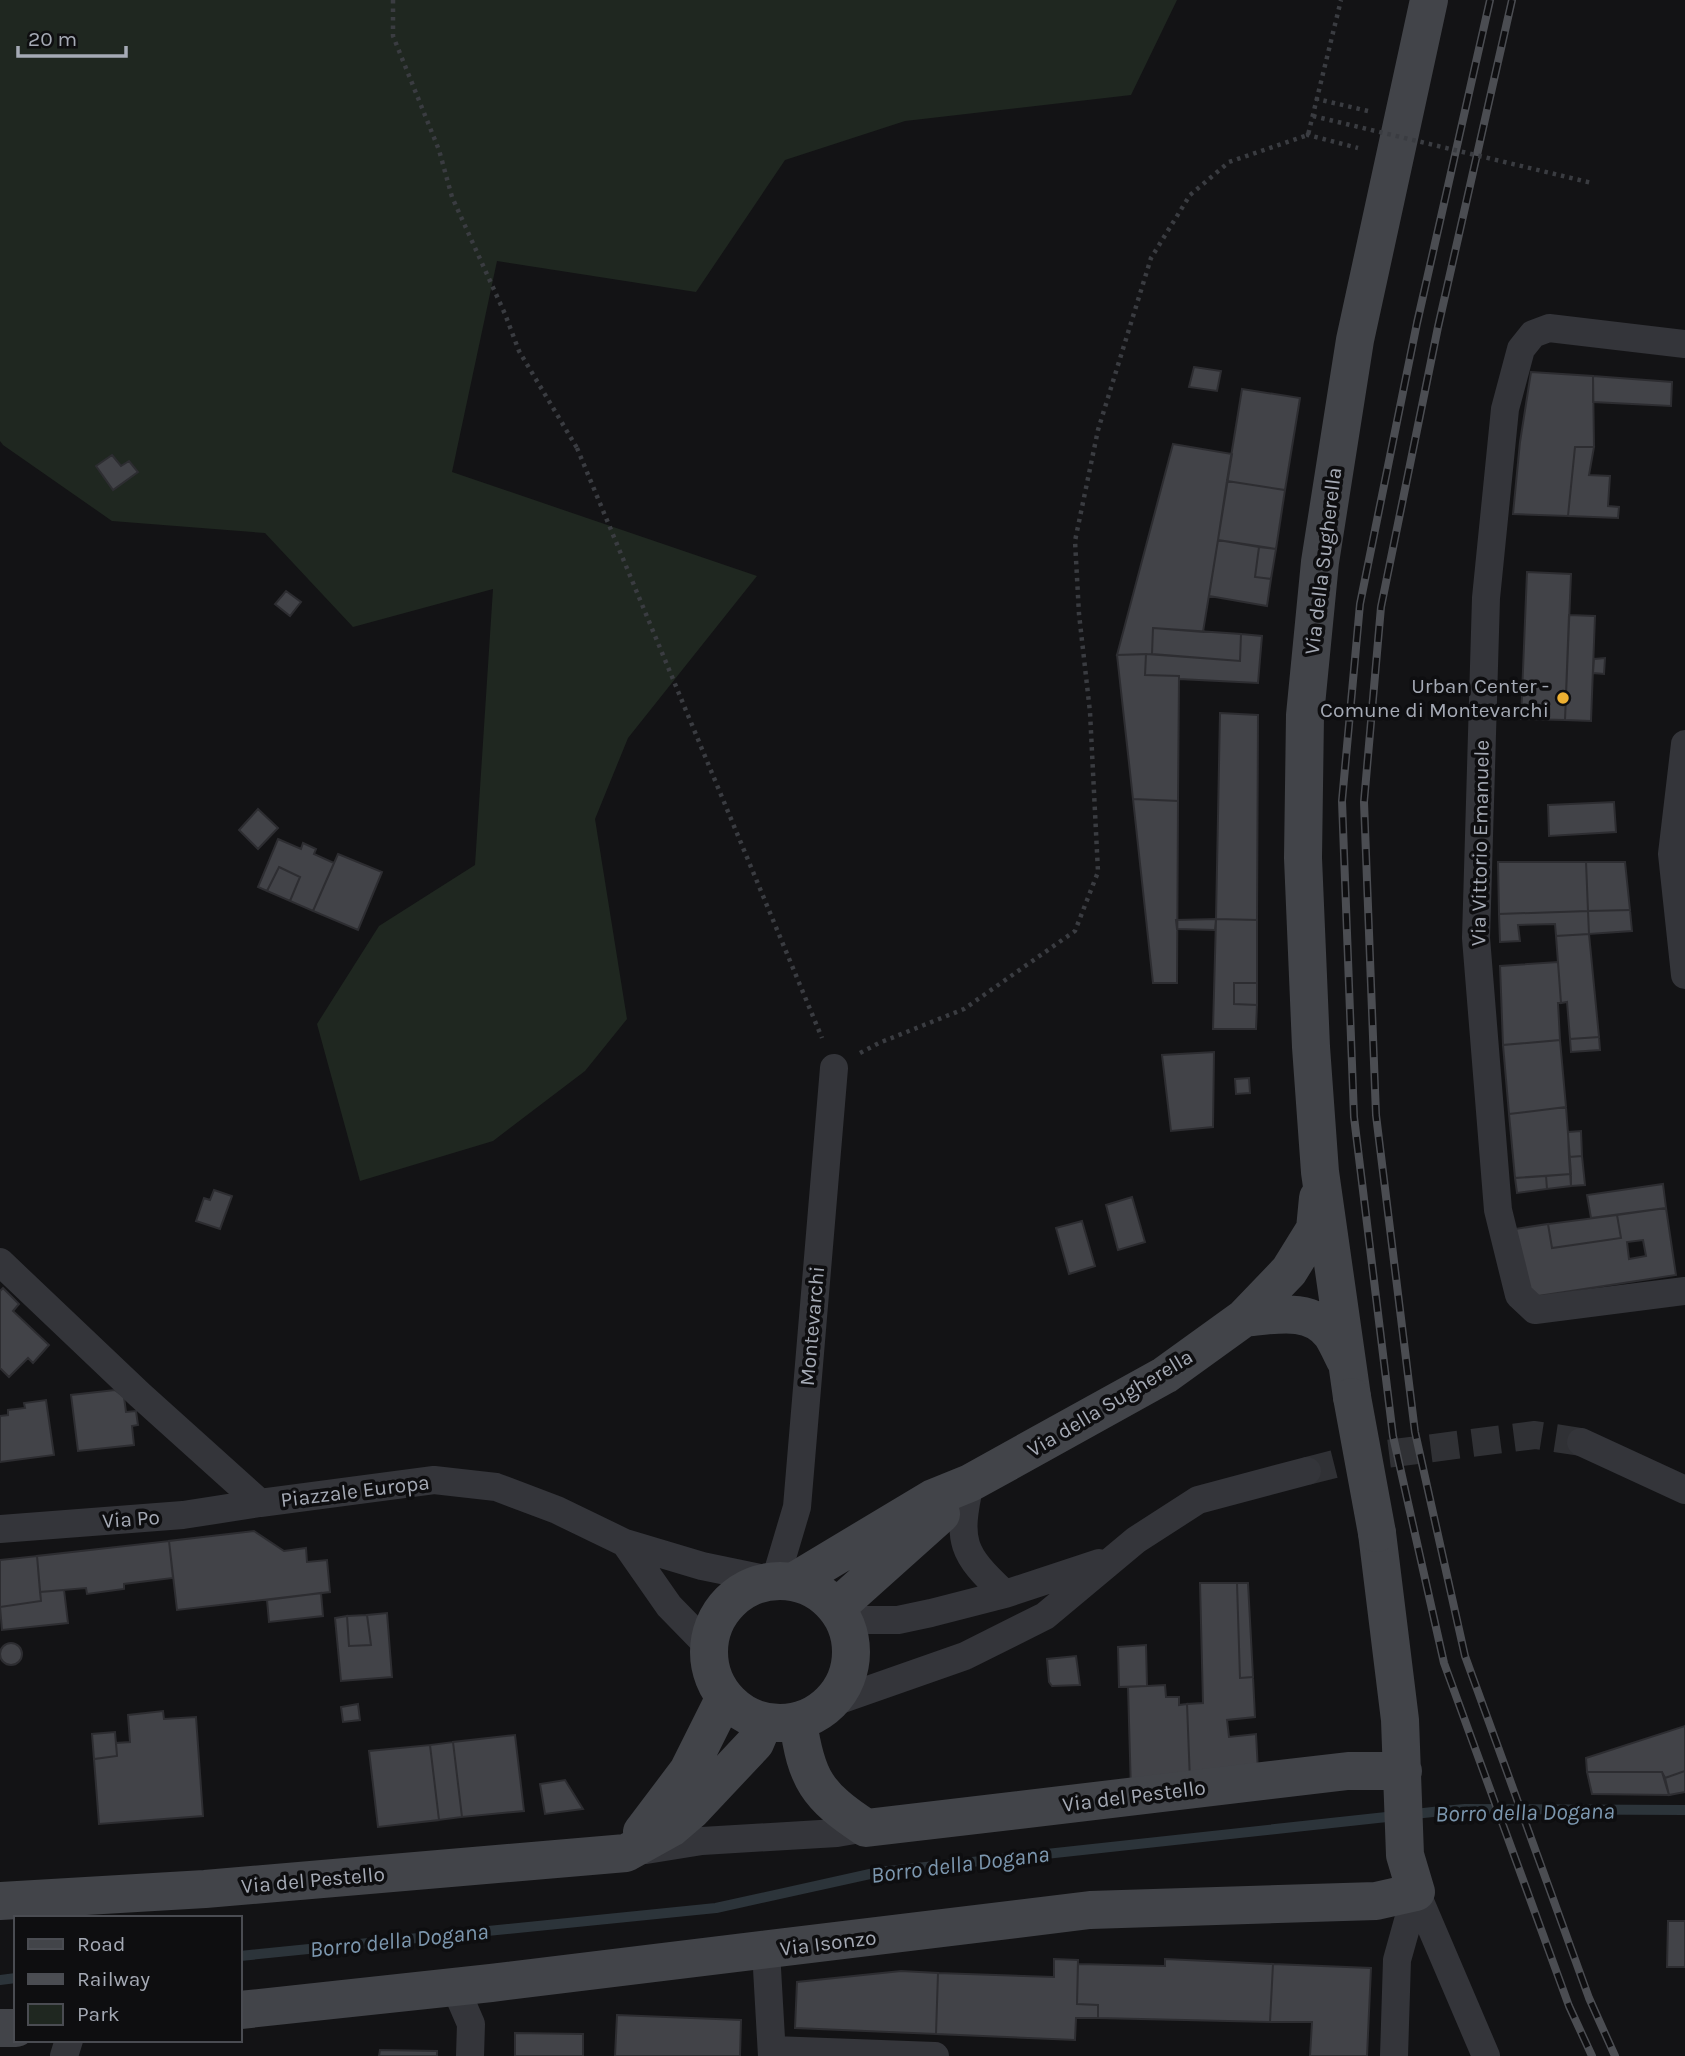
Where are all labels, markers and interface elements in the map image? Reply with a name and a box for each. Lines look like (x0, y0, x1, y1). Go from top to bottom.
scale bar (18, 14, 126, 58)
text: 20 m (28, 27, 77, 51)
street label: Via della Sugherella (1300, 466, 1346, 656)
place label: Urban Center - Comune di Montevarchi (1320, 674, 1549, 722)
marker: Urban Center - Comune di Montevarchi (1555, 690, 1571, 706)
street label: Via Vittorio Emanuele (1466, 740, 1494, 946)
street label: Montevarchi (795, 1265, 829, 1387)
street label: Via della Sugherella (1023, 1344, 1197, 1462)
street label: Piazzale Europa (279, 1470, 431, 1512)
street label: Via Po (101, 1505, 161, 1533)
street label: Via del Pestello (1061, 1775, 1207, 1817)
water label: Borro della Dogana (1435, 1797, 1615, 1828)
water label: Borro della Dogana (869, 1840, 1051, 1889)
street label: Via del Pestello (240, 1862, 386, 1898)
legend (14, 1916, 242, 2042)
water label: Borro della Dogana (308, 1918, 490, 1963)
street label: Via Isonzo (778, 1925, 878, 1961)
text: Road (77, 1932, 125, 1956)
text: Railway (77, 1967, 150, 1991)
text: Park (77, 2002, 120, 2026)

